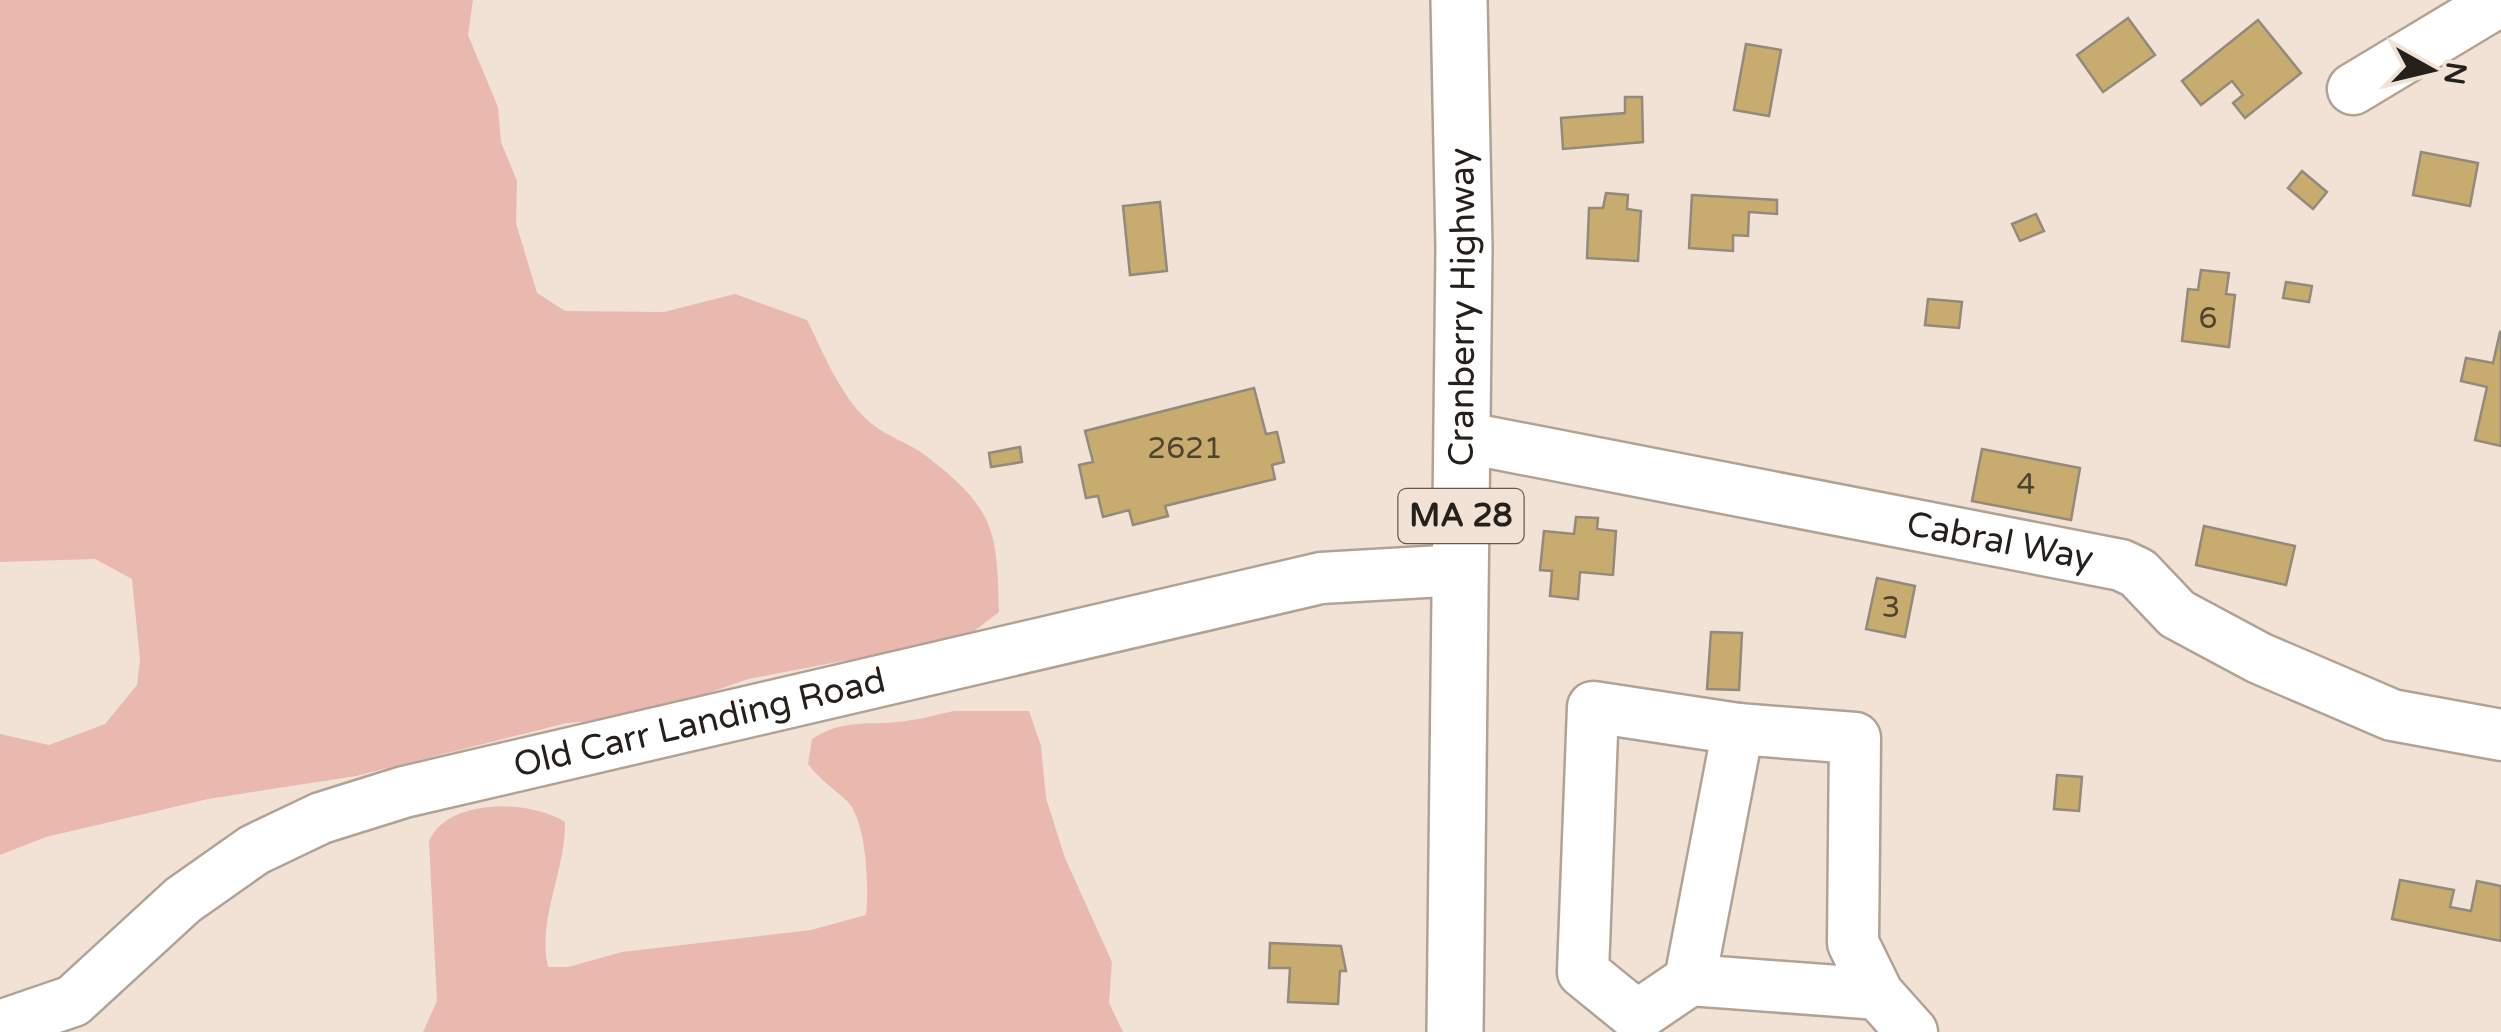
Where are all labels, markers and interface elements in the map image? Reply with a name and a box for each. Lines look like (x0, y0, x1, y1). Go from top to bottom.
north arrow (2381, 20, 2481, 120)
text: N (2436, 60, 2473, 87)
street label: Cranberry Highway (1440, 147, 1485, 467)
house number: 6 (2199, 300, 2217, 337)
house number: 2621 (1147, 430, 1223, 467)
house number: 4 (2017, 466, 2035, 503)
road number: MA 28 (1398, 489, 1524, 543)
street label: Cabral Way (1903, 503, 2097, 580)
house number: 3 (1882, 589, 1900, 626)
street label: Old Carr Landing Road (509, 659, 890, 787)

